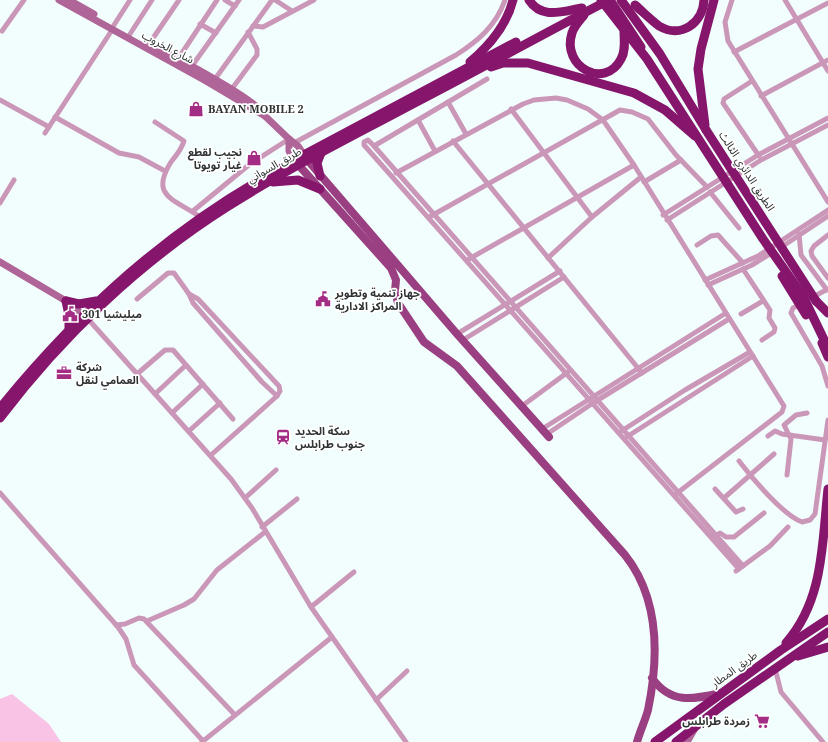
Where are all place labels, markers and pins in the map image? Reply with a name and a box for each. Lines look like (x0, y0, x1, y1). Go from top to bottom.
shop icon: BAYAN MOBILE 2 (187, 100, 205, 118)
place label: BAYAN MOBILE 2 (208, 101, 304, 116)
place label: نجيب لقطع غيار تويوتا (188, 144, 242, 172)
shop icon: نجيب لقطع غيار تويوتا (245, 149, 263, 167)
place label: جهاز تنمية وتطوير المراكز الادارية (334, 285, 420, 313)
public building icon: جهاز تنمية وتطوير المراكز الادارية (314, 290, 332, 308)
public building icon: ميليشيا 301 (61, 305, 79, 323)
place label: ميليشيا 301 (82, 306, 142, 321)
place label: شركة العمامي لنقل (76, 359, 139, 390)
office icon: شركة العمامي لنقل (55, 364, 73, 382)
place label: سكة الحديد جنوب طرابلس (295, 423, 365, 451)
station icon: سكة الحديد جنوب طرابلس (274, 428, 292, 446)
supermarket icon: زمردة طرابلس (753, 712, 771, 730)
place label: زمردة طرابلس (682, 713, 750, 728)

